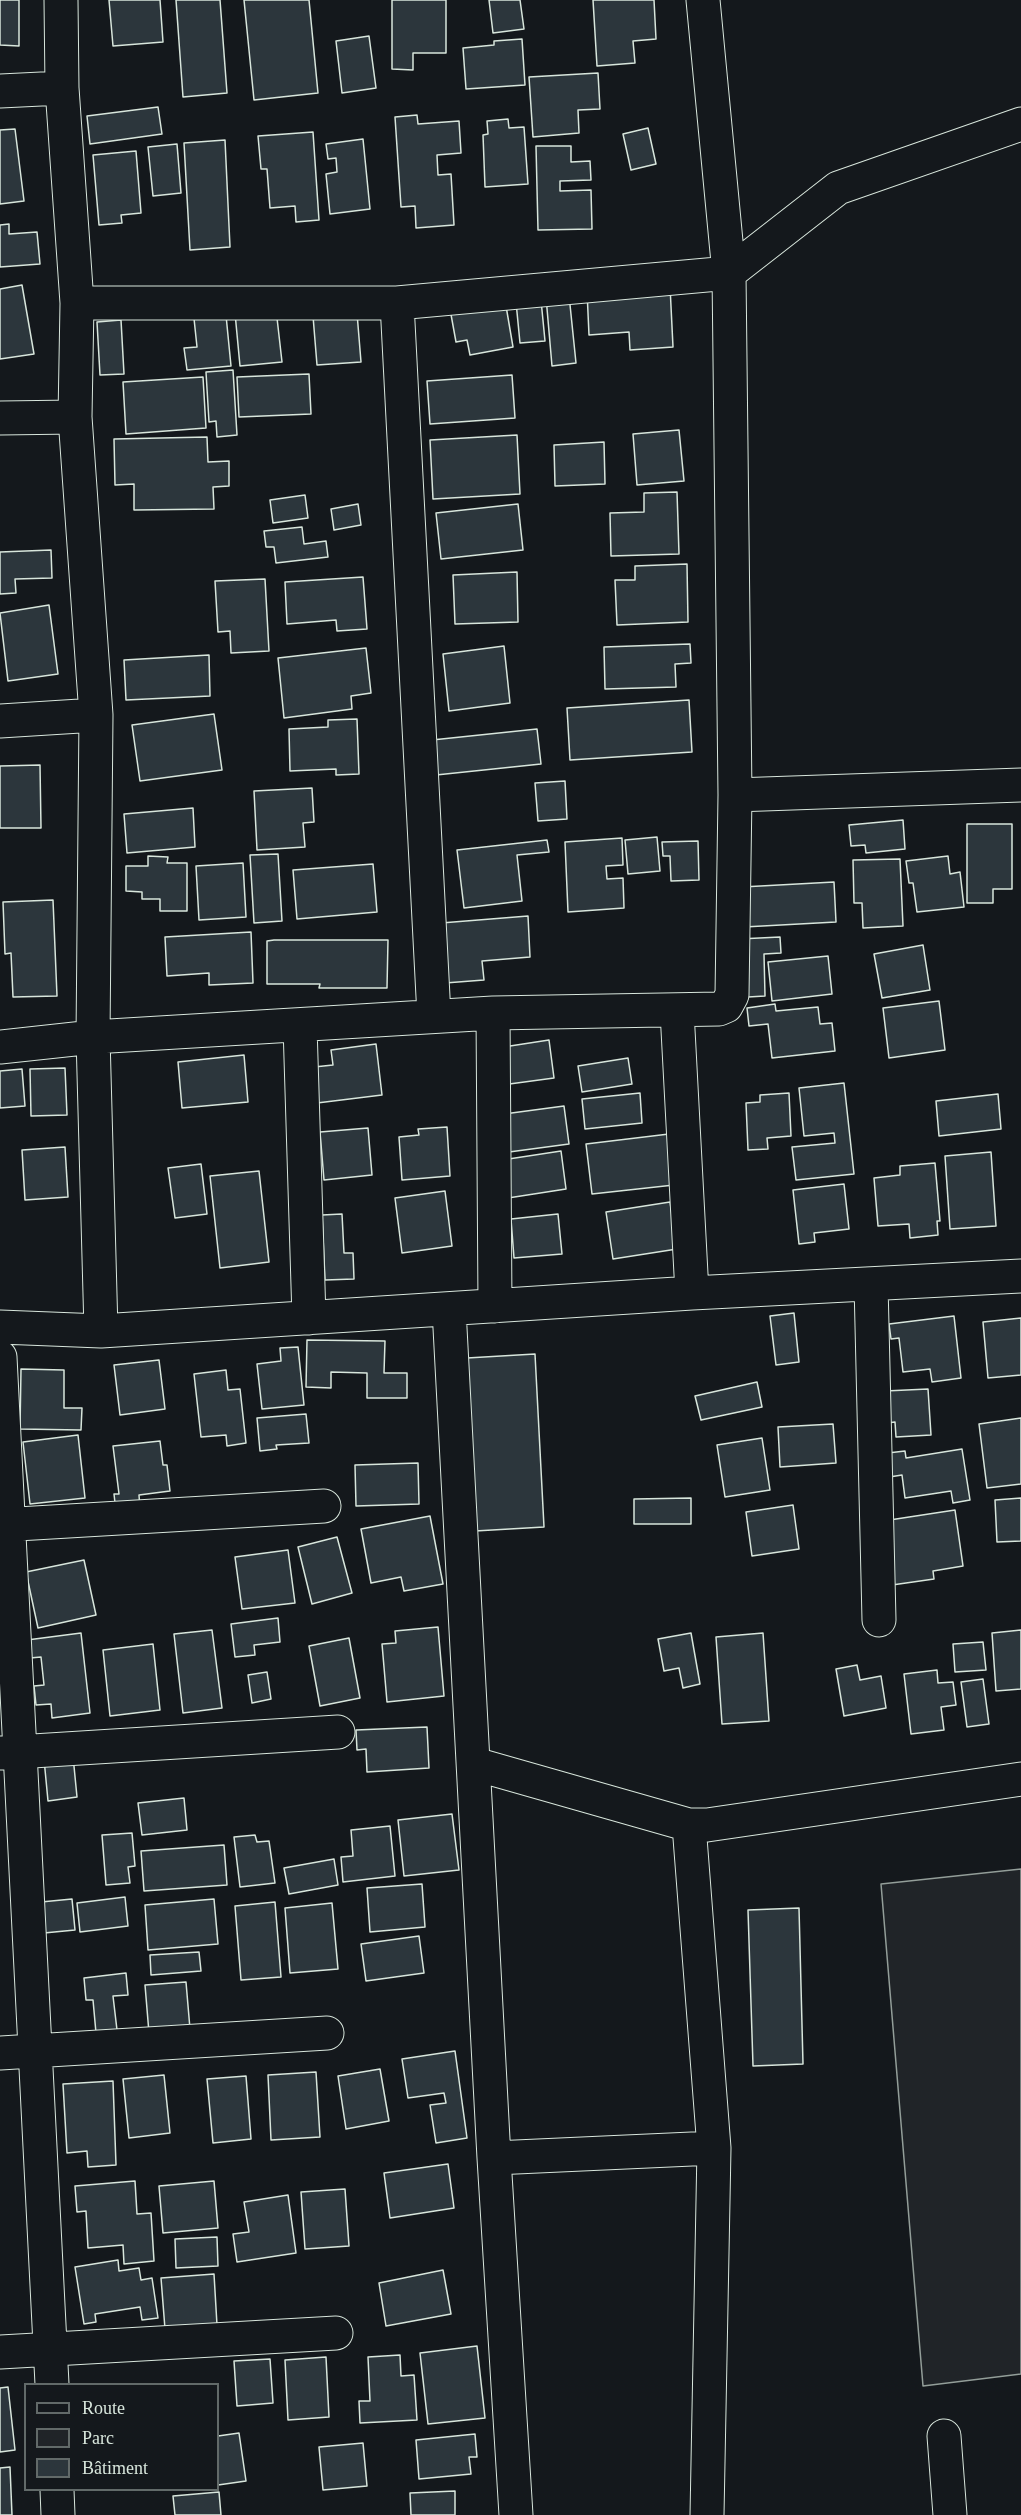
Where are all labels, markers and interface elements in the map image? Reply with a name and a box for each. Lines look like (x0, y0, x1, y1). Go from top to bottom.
legend (24, 2383, 219, 2491)
text: Route (82, 2398, 125, 2418)
text: Parc (82, 2428, 114, 2448)
text: Bâtiment (82, 2458, 148, 2478)

